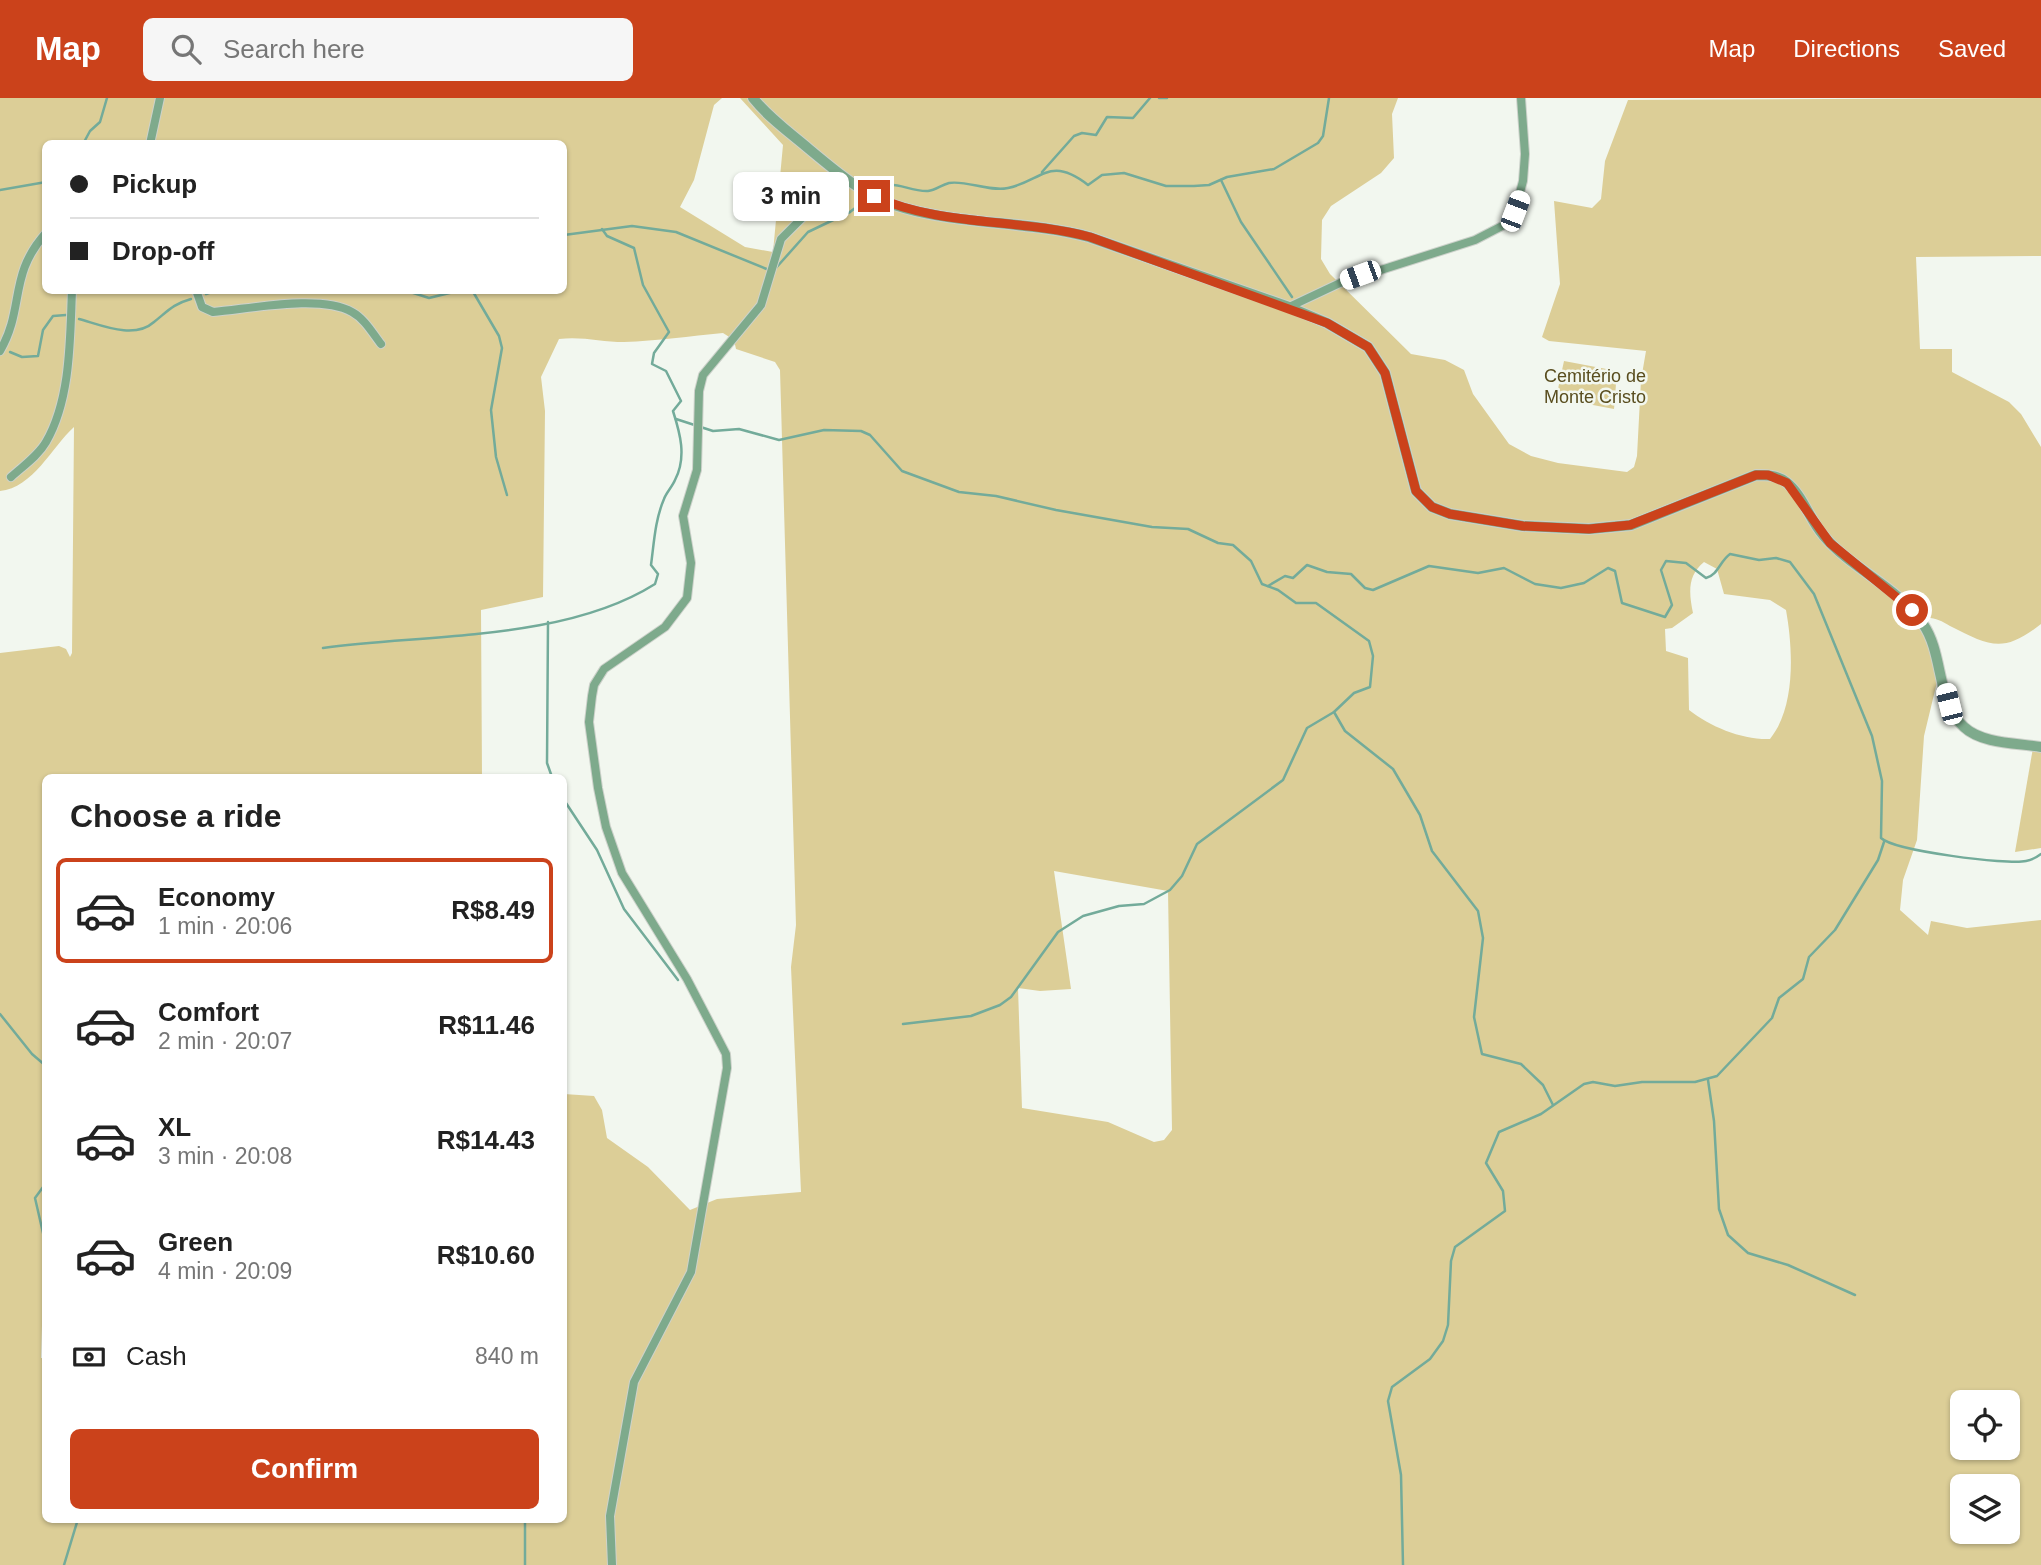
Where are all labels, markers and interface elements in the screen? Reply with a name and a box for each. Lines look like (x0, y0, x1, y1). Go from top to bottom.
search box (143, 18, 633, 81)
text: Map (35, 30, 101, 67)
icon: search (167, 30, 205, 68)
text: Search here (223, 34, 365, 64)
text: Map (1709, 35, 1755, 62)
text: Directions (1793, 35, 1900, 62)
text: Saved (1938, 35, 2006, 62)
text: Pickup (112, 169, 197, 199)
callout: 3 min (734, 172, 850, 220)
route end (858, 180, 890, 212)
text: 3 min (761, 183, 821, 209)
car (1498, 188, 1533, 234)
text: Drop-off (112, 236, 215, 266)
car (1337, 258, 1384, 292)
park label: Cemitério de Monte Cristo (1544, 366, 1646, 407)
route start (1896, 594, 1928, 626)
car (1934, 681, 1965, 727)
text: Choose a ride (70, 798, 282, 834)
icon: car (74, 879, 137, 942)
text: Economy (158, 882, 275, 912)
text: R$8.49 (451, 895, 535, 925)
text: 1 min · 20:06 (158, 913, 292, 939)
icon: car (74, 994, 137, 1057)
text: Comfort (158, 997, 259, 1027)
text: R$11.46 (438, 1010, 535, 1040)
text: 2 min · 20:07 (158, 1028, 292, 1054)
icon: car (74, 1109, 137, 1172)
text: XL (158, 1112, 191, 1142)
text: R$14.43 (437, 1125, 535, 1155)
text: 3 min · 20:08 (158, 1143, 292, 1169)
icon: car (74, 1224, 137, 1287)
text: Green (158, 1227, 233, 1257)
text: R$10.60 (437, 1240, 535, 1270)
text: 4 min · 20:09 (158, 1258, 292, 1284)
icon: cash (70, 1338, 108, 1376)
text: Cash (126, 1341, 187, 1371)
text: 840 m (475, 1343, 539, 1369)
map controls (1950, 1390, 2020, 1544)
button: locate (1950, 1390, 2020, 1460)
button: Confirm (70, 1429, 539, 1509)
button: layers (1950, 1474, 2020, 1544)

